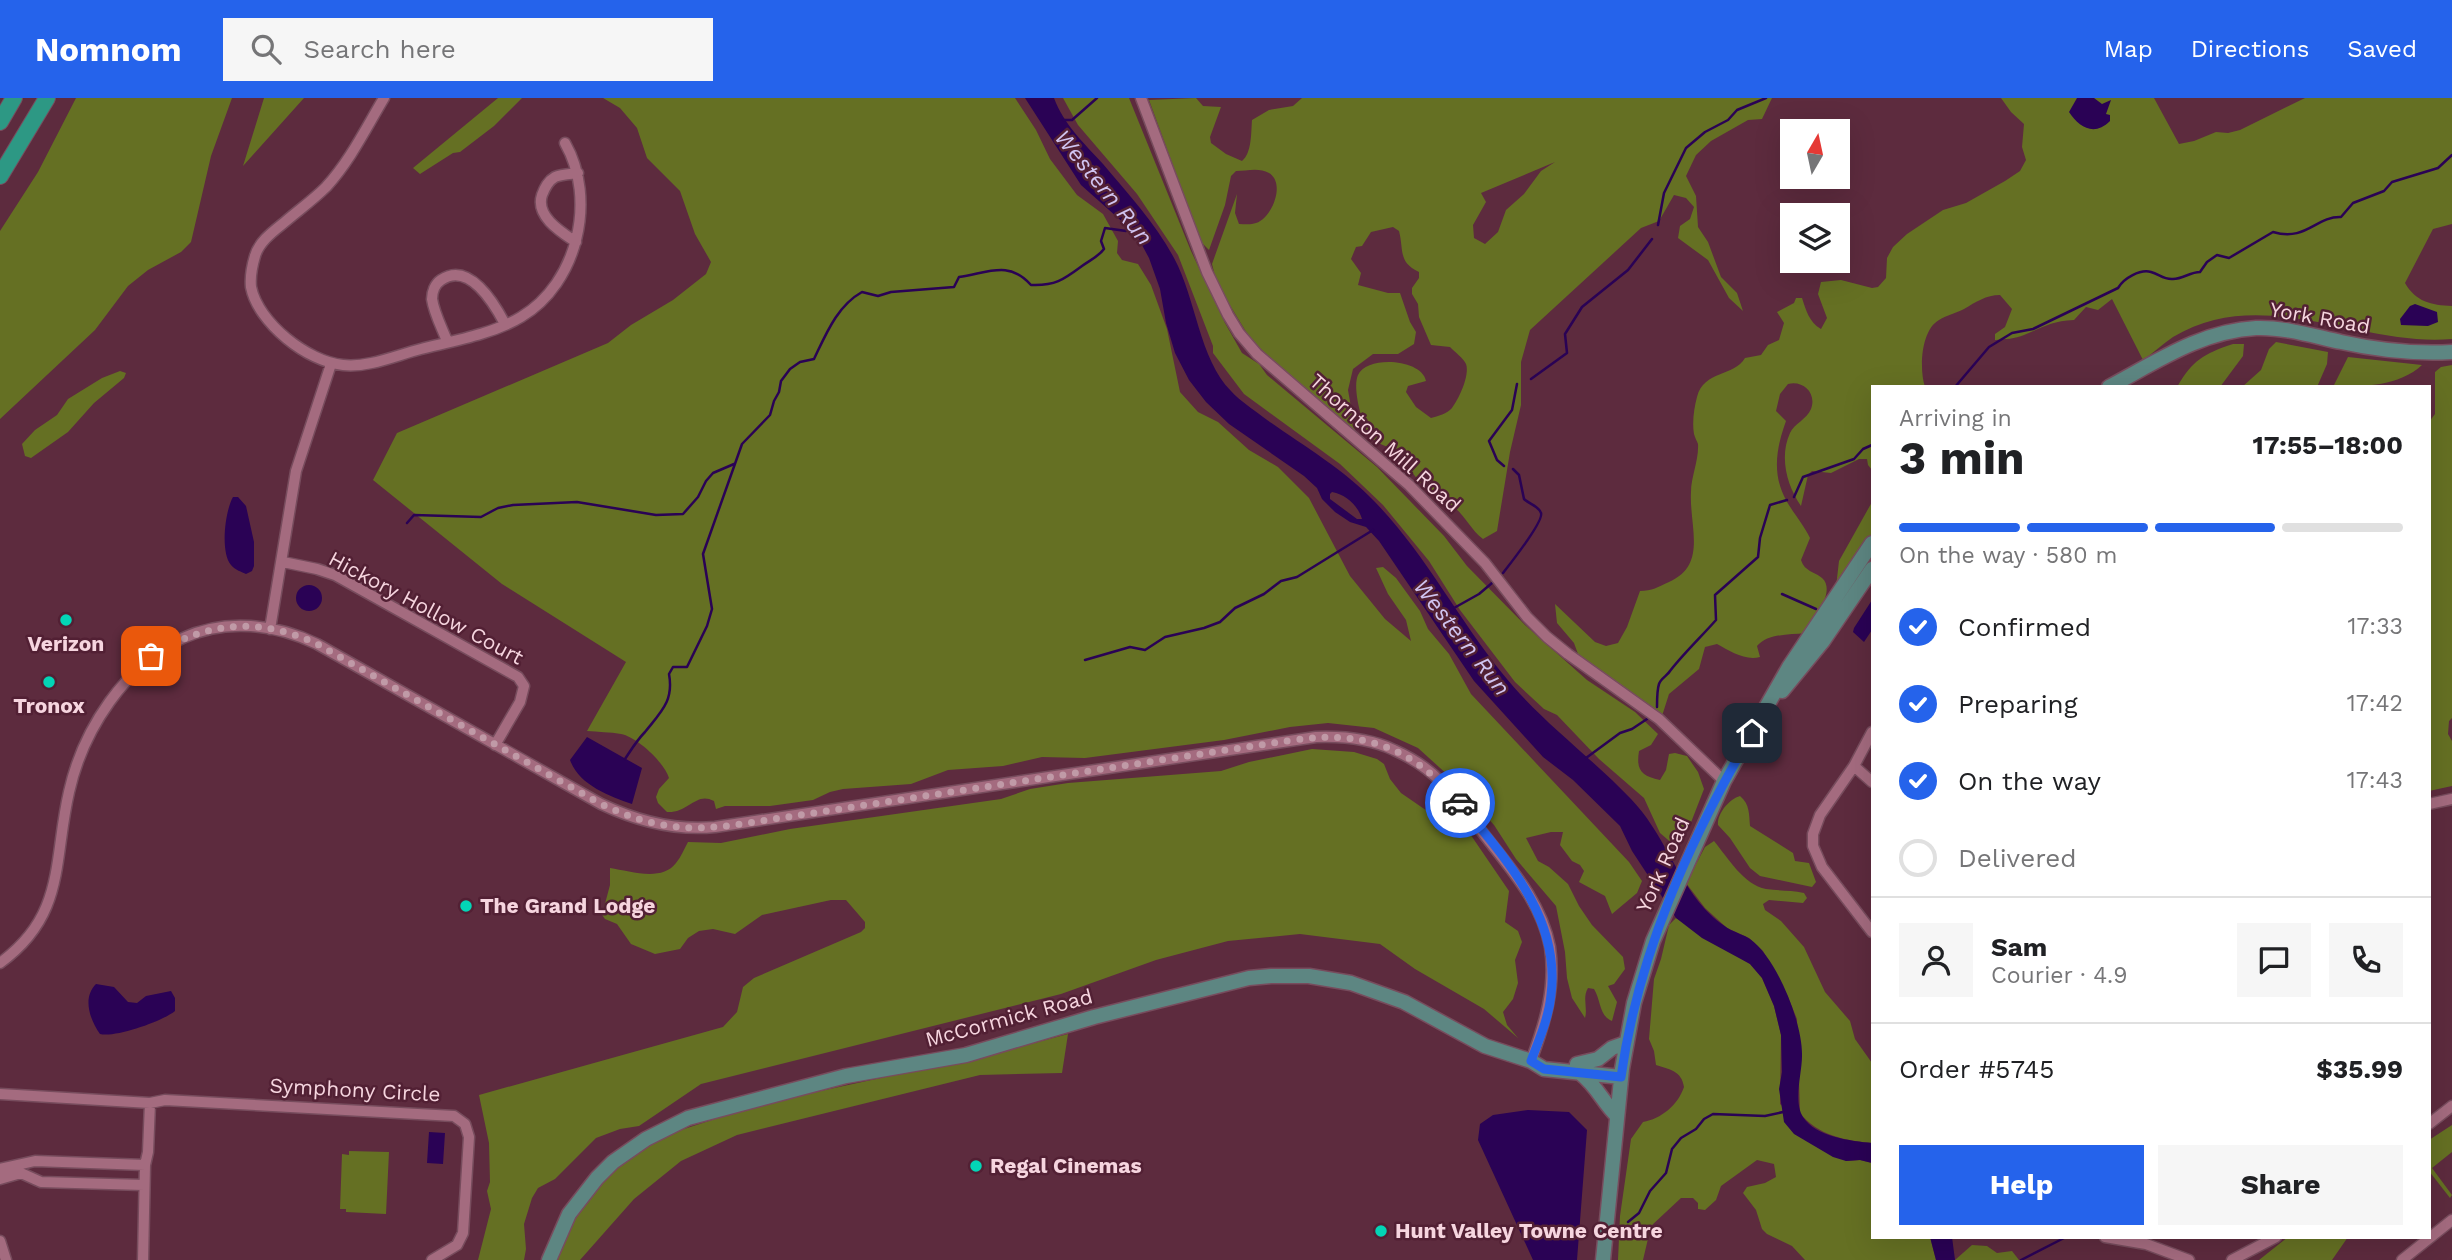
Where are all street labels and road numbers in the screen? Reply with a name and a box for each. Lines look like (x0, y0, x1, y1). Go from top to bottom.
street label: York Road (2268, 296, 2372, 339)
street label: Thornton Mill Road (1305, 368, 1466, 517)
street label: Hickory Hollow Court (325, 546, 528, 670)
street label: York Road (1630, 813, 1695, 916)
street label: McCormick Road (922, 983, 1095, 1052)
street label: Symphony Circle (269, 1073, 441, 1106)

